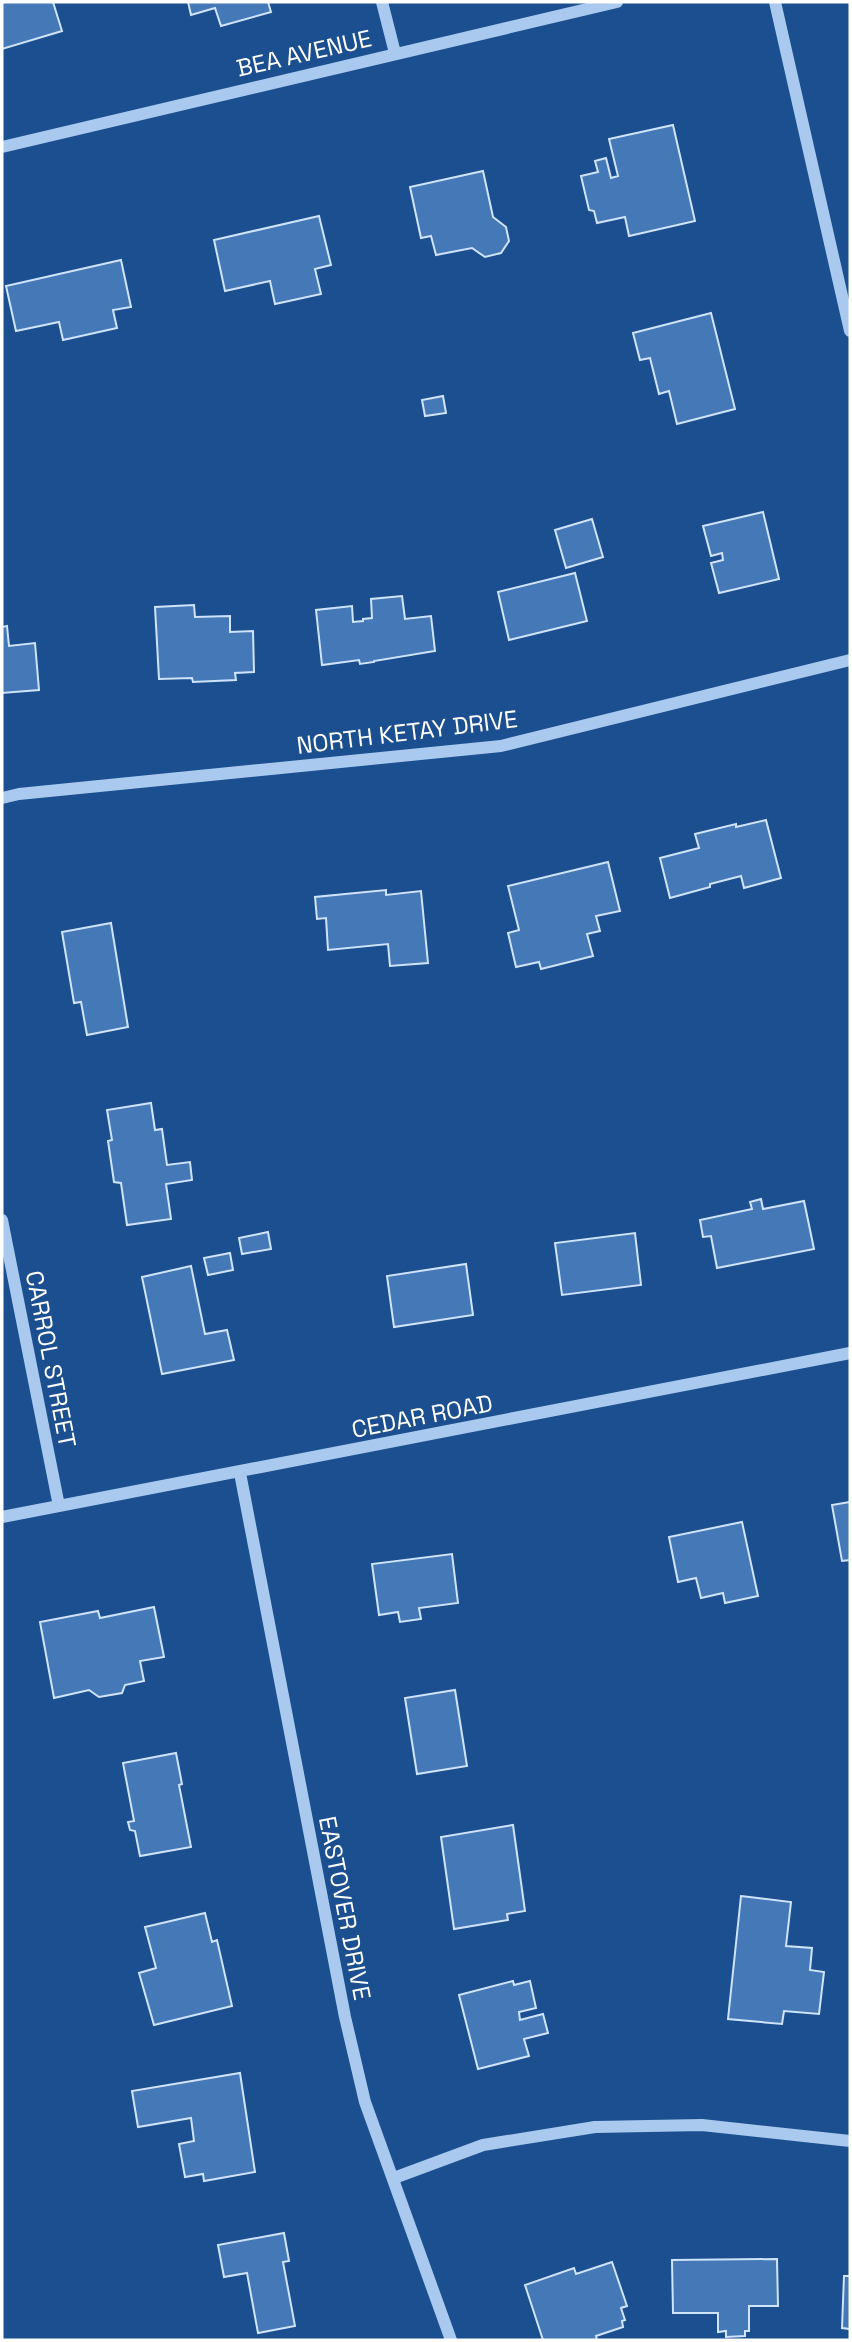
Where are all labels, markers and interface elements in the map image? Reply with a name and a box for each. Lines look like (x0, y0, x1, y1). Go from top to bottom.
street label: BEA AVENUE (233, 22, 375, 84)
street label: NORTH KETAY DRIVE (295, 703, 519, 761)
street label: CARROL STREET (19, 1268, 83, 1450)
street label: CEDAR ROAD (349, 1387, 495, 1445)
street label: EASTOVER DRIVE (312, 1813, 378, 2003)

